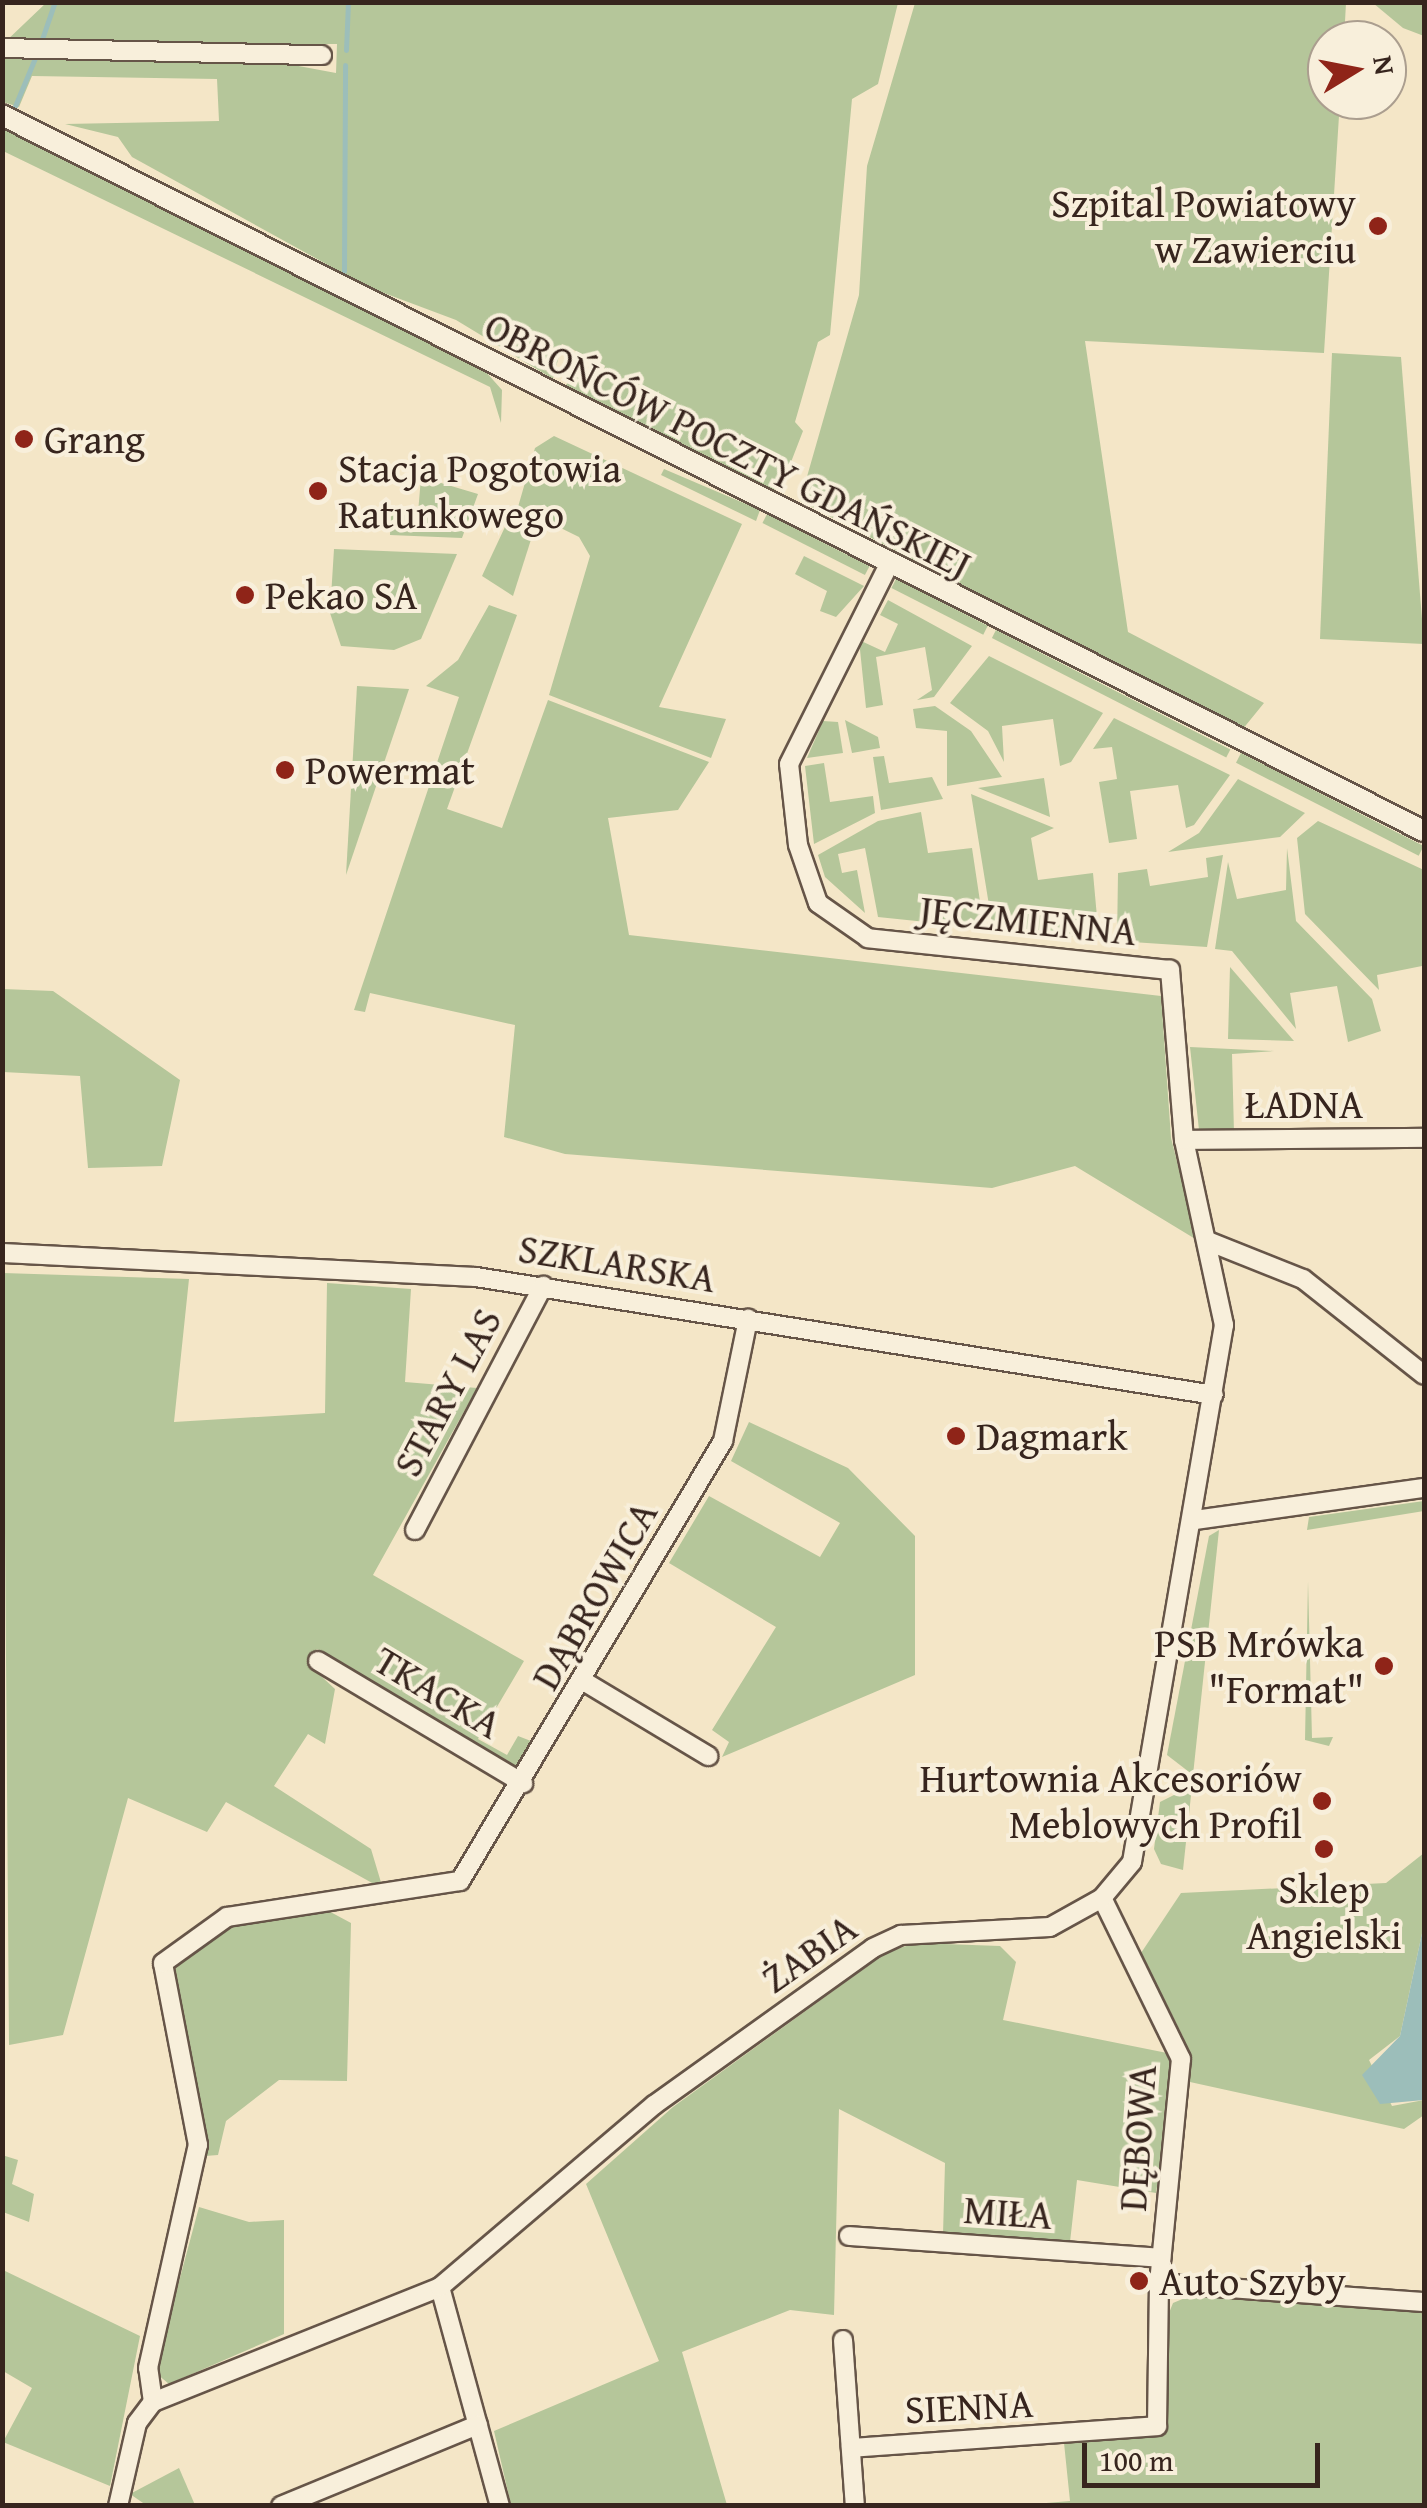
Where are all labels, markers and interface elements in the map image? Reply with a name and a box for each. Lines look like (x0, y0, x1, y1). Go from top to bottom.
north arrow (1307, 20, 1407, 120)
text: N (1363, 52, 1407, 78)
place label: Szpital Powiatowy w Zawierciu (1051, 179, 1356, 273)
marker: Szpital Powiatowy w Zawierciu (1365, 213, 1391, 239)
street label: OBROŃCÓW POCZTY GDAŃSKIEJ (477, 301, 979, 589)
place label: Grang (44, 415, 145, 463)
marker: Grang (13, 428, 35, 450)
place label: Stacja Pogotowia Ratunkowego (338, 444, 621, 538)
marker: Stacja Pogotowia Ratunkowego (307, 480, 329, 502)
place label: Pekao SA (265, 571, 418, 619)
marker: Pekao SA (234, 584, 256, 606)
place label: Powermat (305, 746, 475, 794)
marker: Powermat (274, 759, 296, 781)
street label: JĘCZMIENNA (917, 885, 1139, 955)
street label: ŁADNA (1245, 1080, 1363, 1128)
street label: SZKLARSKA (515, 1224, 719, 1302)
street label: STARY LAS (383, 1300, 511, 1484)
place label: Dagmark (976, 1412, 1127, 1460)
marker: Dagmark (945, 1425, 967, 1447)
street label: DĄBROWICA (521, 1492, 667, 1698)
place label: PSB Mrówka "Format" (1154, 1619, 1364, 1713)
street label: TKACKA (366, 1636, 510, 1748)
marker: PSB Mrówka "Format" (1373, 1655, 1395, 1677)
place label: Hurtownia Akcesoriów Meblowych Profil (920, 1754, 1302, 1848)
marker: Hurtownia Akcesoriów Meblowych Profil (1311, 1790, 1333, 1812)
marker: Sklep Angielski (1313, 1838, 1335, 1860)
place label: Sklep Angielski (1246, 1865, 1402, 1959)
street label: ŻABIA (752, 1903, 866, 2003)
street label: DĘBOWA (1108, 2063, 1166, 2213)
street label: MIŁA (962, 2185, 1054, 2239)
place label: Auto Szyby (1159, 2257, 1346, 2305)
marker: Auto Szyby (1128, 2270, 1150, 2292)
street label: SIENNA (904, 2379, 1034, 2433)
scale bar (1087, 2423, 1324, 2485)
text: 100 m (1099, 2438, 1173, 2482)

